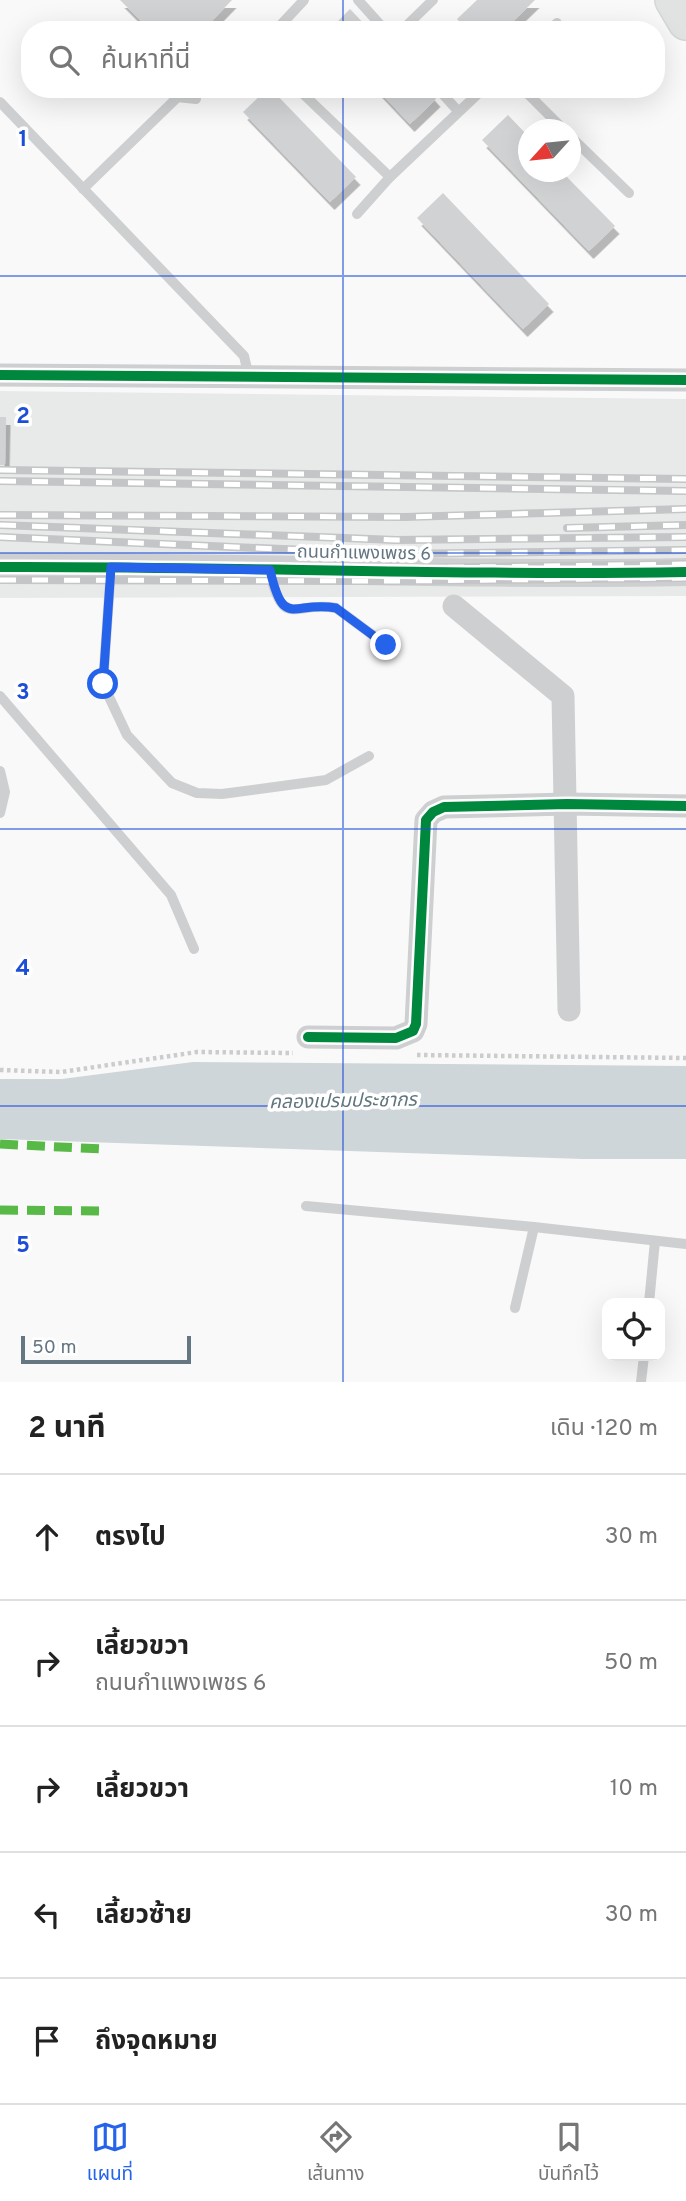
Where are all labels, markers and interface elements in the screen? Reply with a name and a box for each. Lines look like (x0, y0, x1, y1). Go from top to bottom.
search box (21, 21, 665, 98)
icon: search (45, 41, 83, 79)
text: ค้นหาที่นี่ (101, 45, 191, 78)
north arrow (518, 119, 581, 182)
text: 1 (18, 126, 28, 155)
text: 2 (16, 403, 30, 432)
street label: ถนนกำแพงเพชร 6 (297, 541, 431, 567)
route end (370, 629, 401, 660)
route start (87, 668, 118, 699)
text: 3 (16, 679, 30, 708)
text: 4 (16, 955, 30, 984)
water label: คลองเปรมประชากร (269, 1089, 419, 1115)
text: 5 (16, 1232, 30, 1261)
map controls (602, 1298, 665, 1361)
button: locate (602, 1298, 665, 1361)
scale bar (21, 1333, 191, 1365)
text: 50 m (32, 1336, 77, 1360)
text: 2 นาที (28, 1411, 106, 1448)
text: เดิน · 120 m (550, 1415, 658, 1444)
icon: ahead (28, 1518, 66, 1556)
text: ตรงไป (95, 1522, 166, 1555)
text: 30 m (605, 1523, 658, 1552)
text: เลี้ยวขวา (95, 1631, 189, 1664)
icon: right (28, 1644, 66, 1682)
text: 50 m (604, 1649, 658, 1678)
text: ถนนกำแพงเพชร 6 (95, 1670, 267, 1699)
icon: right (28, 1770, 66, 1808)
text: เลี้ยวขวา (95, 1774, 189, 1807)
text: 10 m (610, 1775, 658, 1804)
icon: left (28, 1896, 66, 1934)
text: เลี้ยวซ้าย (95, 1900, 192, 1933)
text: 30 m (605, 1901, 658, 1930)
icon: arrive (28, 2022, 66, 2060)
text: ถึงจุดหมาย (95, 2026, 218, 2059)
tab: แผนที่ (87, 2118, 133, 2189)
tab: เส้นทาง (307, 2118, 364, 2189)
tab: บันทึกไว้ (538, 2118, 599, 2189)

